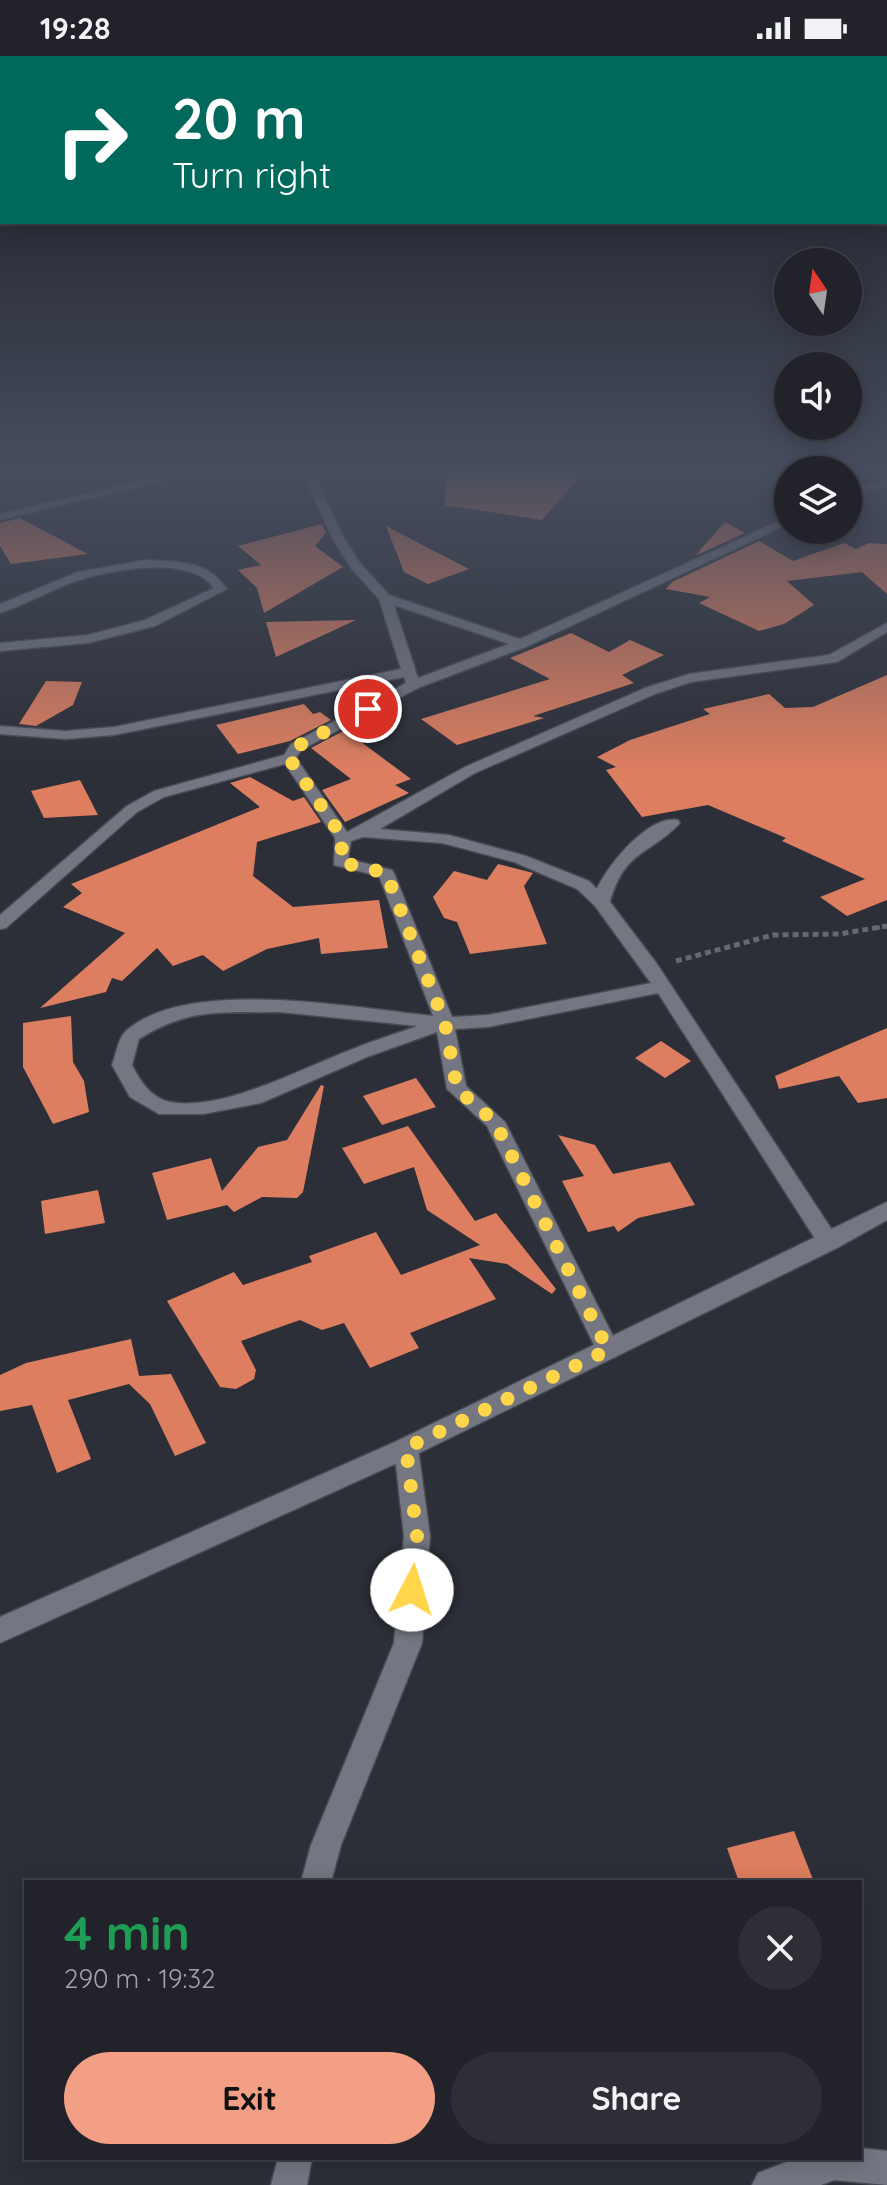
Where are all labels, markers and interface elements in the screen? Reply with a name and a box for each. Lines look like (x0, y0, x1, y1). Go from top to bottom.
text: 19:28 (40, 9, 110, 47)
text: 20 m (172, 83, 306, 153)
icon: right (40, 88, 144, 192)
text: Turn right (172, 152, 331, 197)
north arrow (774, 248, 862, 336)
map controls (774, 248, 862, 544)
button: sound (774, 352, 862, 440)
button: layers (774, 456, 862, 544)
pin (334, 675, 402, 743)
icon: arrive (346, 687, 390, 731)
position arrow (370, 1548, 454, 1632)
text: 4 min (64, 1902, 190, 1962)
button: close (738, 1906, 822, 1990)
text: 290 m · 19:32 (64, 1962, 215, 1995)
button: Exit (64, 2052, 435, 2144)
button: Share (451, 2052, 822, 2144)

